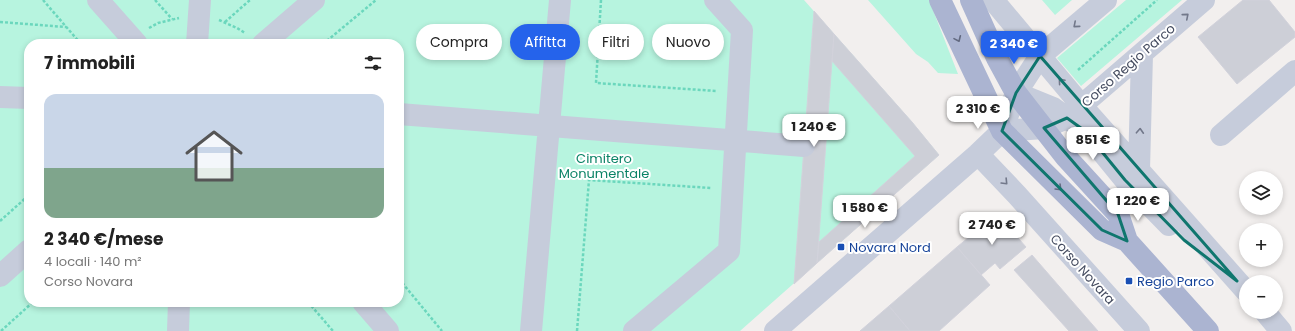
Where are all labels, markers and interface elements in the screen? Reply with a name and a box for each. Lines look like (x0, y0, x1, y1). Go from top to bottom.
one-way arrow (1181, 14, 1188, 21)
street label: Corso Regio Parco (1077, 19, 1179, 112)
one-way arrow (1073, 21, 1081, 28)
chip: Compra (416, 24, 502, 60)
chip: Affitta (510, 24, 580, 60)
chip: Filtri (588, 24, 644, 60)
chip: Nuovo (652, 24, 724, 60)
pin: 2 340 € (977, 31, 1051, 65)
text: 2 340 € (990, 34, 1038, 53)
one-way arrow (954, 35, 962, 42)
text: 7 immobili (44, 51, 135, 75)
icon: filters (362, 52, 384, 74)
one-way arrow (1058, 78, 1065, 85)
pin: 2 310 € (941, 96, 1015, 130)
text: 2 310 € (956, 99, 1000, 118)
pin: 1 240 € (777, 114, 851, 148)
text: 1 240 € (791, 117, 837, 136)
icon: home (178, 120, 250, 192)
pin: 851 € (1065, 127, 1121, 161)
one-way arrow (1135, 128, 1144, 134)
text: 851 € (1076, 130, 1110, 149)
park label: Cimitero Monumentale (559, 149, 649, 183)
map controls (1239, 171, 1283, 319)
button: layers (1239, 171, 1283, 215)
one-way arrow (1000, 177, 1008, 185)
one-way arrow (1054, 184, 1062, 191)
pin: 1 220 € (1101, 188, 1175, 222)
text: 1 220 € (1116, 191, 1160, 210)
pin: 1 580 € (828, 195, 902, 229)
text: 1 580 € (842, 198, 888, 217)
pin: 2 740 € (955, 212, 1029, 246)
text: 2 740 € (968, 215, 1016, 234)
button: + (1239, 223, 1283, 267)
text: 2 340 €/mese (44, 227, 163, 251)
street label: Corso Novara (1046, 230, 1119, 309)
place label: Novara Nord (849, 238, 931, 257)
marker: Novara Nord (836, 242, 846, 252)
text: 4 locali · 140 m² (44, 252, 142, 271)
text: Corso Novara (44, 272, 133, 291)
place label: Regio Parco (1137, 272, 1214, 291)
button: − (1239, 275, 1283, 319)
marker: Regio Parco (1124, 276, 1134, 286)

